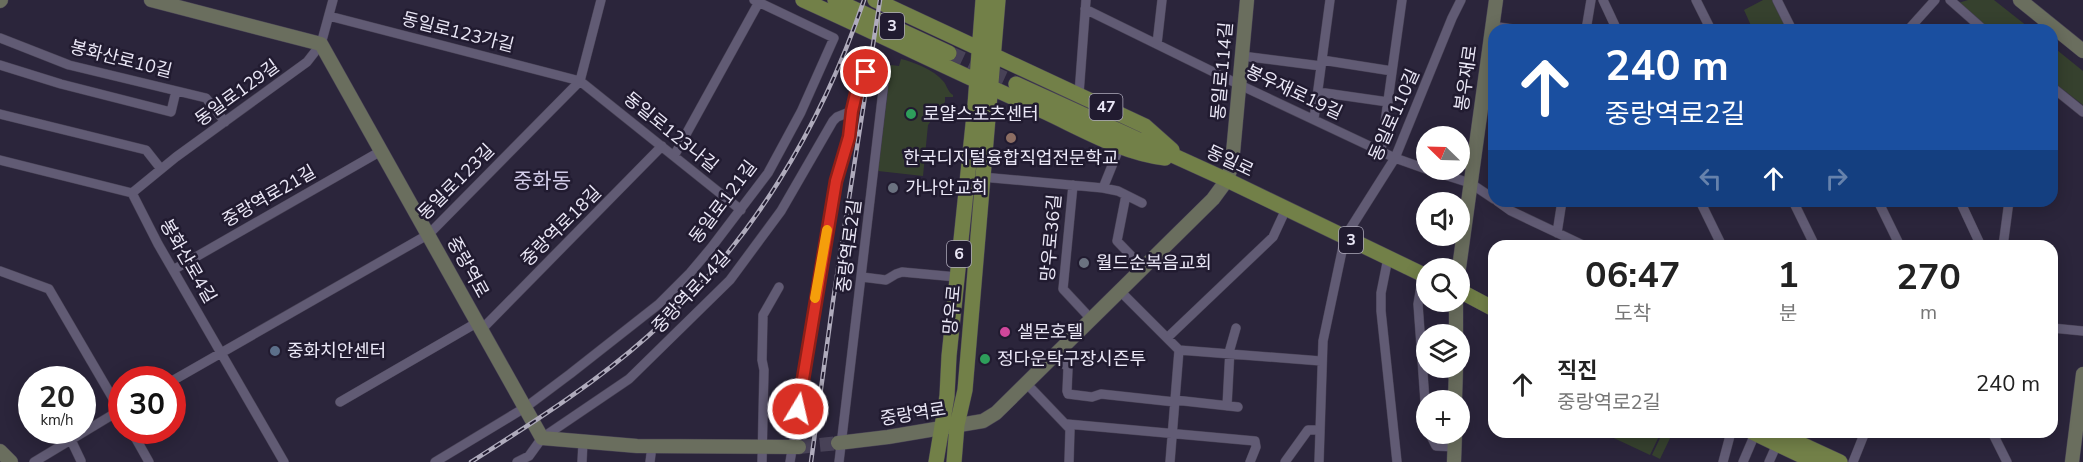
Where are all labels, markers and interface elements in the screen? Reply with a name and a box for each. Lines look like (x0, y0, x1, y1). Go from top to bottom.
street label: 동일로123가길 (399, 6, 517, 58)
road number: 3 (880, 13, 904, 39)
street label: 동일로114길 (1206, 21, 1238, 121)
street label: 봉화산로10길 (67, 35, 175, 83)
text: 240 m (1605, 38, 1729, 95)
street label: 봉우재로 (1450, 44, 1482, 112)
pin (840, 46, 891, 97)
icon: ahead (1506, 48, 1584, 126)
street label: 동일로129길 (190, 54, 284, 132)
icon: arrive (849, 55, 882, 88)
street label: 봉우재로19길 (1242, 59, 1346, 125)
street label: 동일로110길 (1363, 65, 1425, 165)
street label: 동일로123나길 (619, 86, 723, 178)
road number: 47 (1090, 94, 1122, 120)
text: 중랑역로2길 (1605, 96, 1745, 133)
place label: 로얄스포츠센터 (923, 102, 1039, 126)
marker: 로얄스포츠센터 (904, 107, 918, 121)
north arrow (1416, 126, 1470, 180)
map controls (1416, 126, 1470, 444)
marker: 한국디지털융합직업전문학교 (1004, 131, 1018, 145)
street label: 동일로123길 (413, 139, 499, 225)
street label: 동일로 (1202, 140, 1258, 182)
place label: 한국디지털융합직업전문학교 (903, 146, 1119, 170)
street label: 동일로121길 (684, 155, 762, 249)
street label: 중랑역로21길 (218, 160, 320, 232)
icon: left (1694, 162, 1727, 195)
icon: ahead (1757, 162, 1790, 195)
icon: right (1820, 162, 1853, 195)
district label: 중화동 (513, 167, 571, 195)
place label: 가나안교회 (905, 176, 988, 200)
street label: 중랑역로18길 (516, 181, 606, 271)
marker: 가나안교회 (886, 181, 900, 195)
button: sound (1416, 192, 1470, 246)
street label: 망우로36길 (1035, 193, 1067, 283)
street label: 중랑역로2길 (831, 198, 867, 294)
street label: 봉화산로4길 (154, 214, 222, 308)
road number: 3 (1339, 227, 1363, 253)
street label: 중랑역로 (441, 232, 495, 302)
road number: 6 (947, 241, 971, 267)
street label: 중랑역로14길 (647, 246, 735, 338)
place label: 월드순복음교회 (1096, 251, 1212, 275)
text: 06:47 (1585, 251, 1680, 300)
text: 1 (1777, 251, 1799, 300)
text: 270 (1896, 253, 1961, 302)
marker: 월드순복음교회 (1077, 256, 1091, 270)
button: search (1416, 258, 1470, 312)
street label: 망우로 (938, 284, 966, 336)
text: m (1920, 299, 1937, 326)
text: 도착 (1614, 300, 1651, 327)
text: 분 (1779, 300, 1797, 327)
place label: 샐몬호텔 (1017, 320, 1083, 344)
button: layers (1416, 324, 1470, 378)
marker: 샐몬호텔 (998, 325, 1012, 339)
place label: 중화치안센터 (287, 339, 386, 363)
marker: 중화치안센터 (268, 344, 282, 358)
place label: 정다운탁구장시즌투 (997, 347, 1146, 371)
marker: 정다운탁구장시즌투 (978, 352, 992, 366)
text: 직진 (1557, 356, 1597, 386)
speed limit sign: 30 (108, 366, 186, 444)
icon: ahead (1506, 368, 1539, 401)
text: 240 m (1976, 369, 2040, 399)
text: 20 (39, 377, 75, 418)
position arrow (766, 377, 830, 441)
text: 중랑역로2길 (1557, 389, 1661, 416)
button: + (1416, 390, 1470, 444)
street label: 중랑역로 (878, 397, 948, 431)
text: km/h (40, 410, 74, 430)

